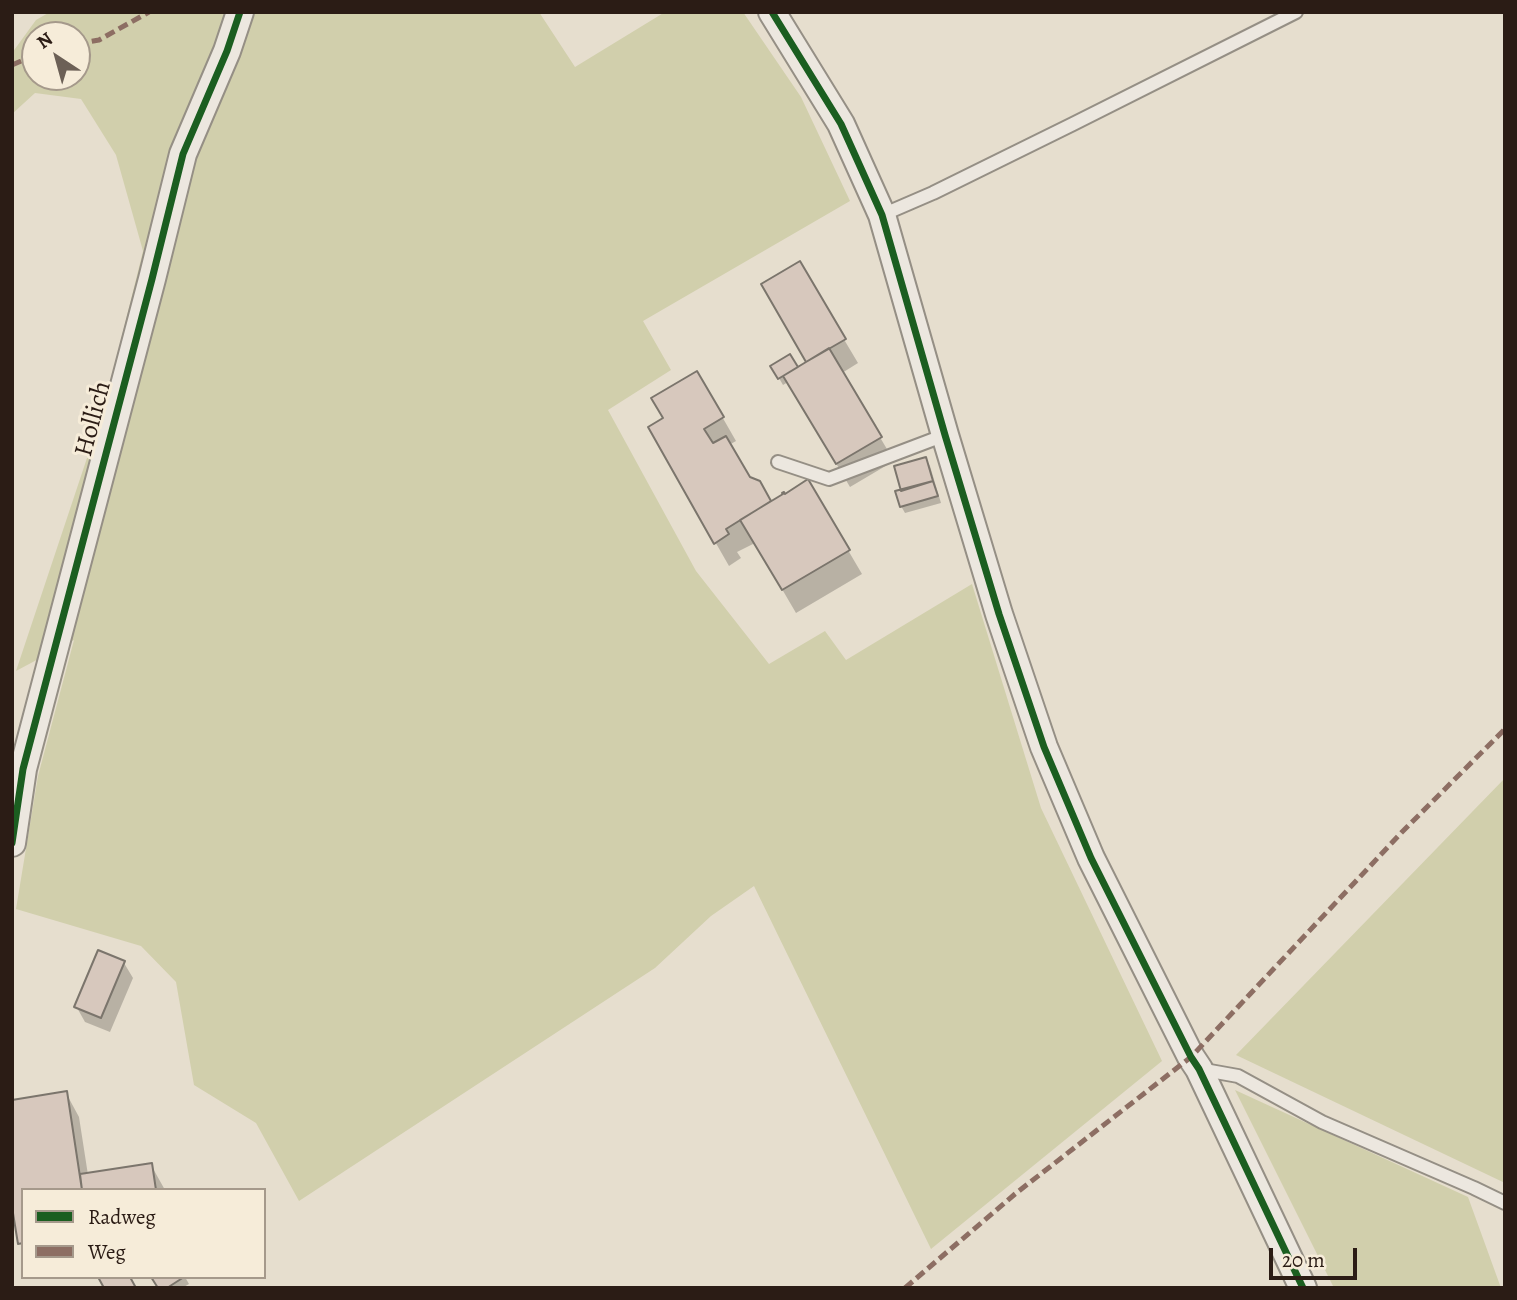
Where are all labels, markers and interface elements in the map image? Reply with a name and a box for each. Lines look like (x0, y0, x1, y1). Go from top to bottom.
north arrow (21, 21, 91, 91)
text: N (32, 26, 58, 55)
street label: Hollich (69, 378, 119, 460)
legend (21, 1188, 266, 1279)
text: Radweg (88, 1203, 156, 1231)
scale bar (1272, 1234, 1360, 1278)
text: Weg (88, 1238, 126, 1266)
text: 20 m (1282, 1246, 1325, 1274)

